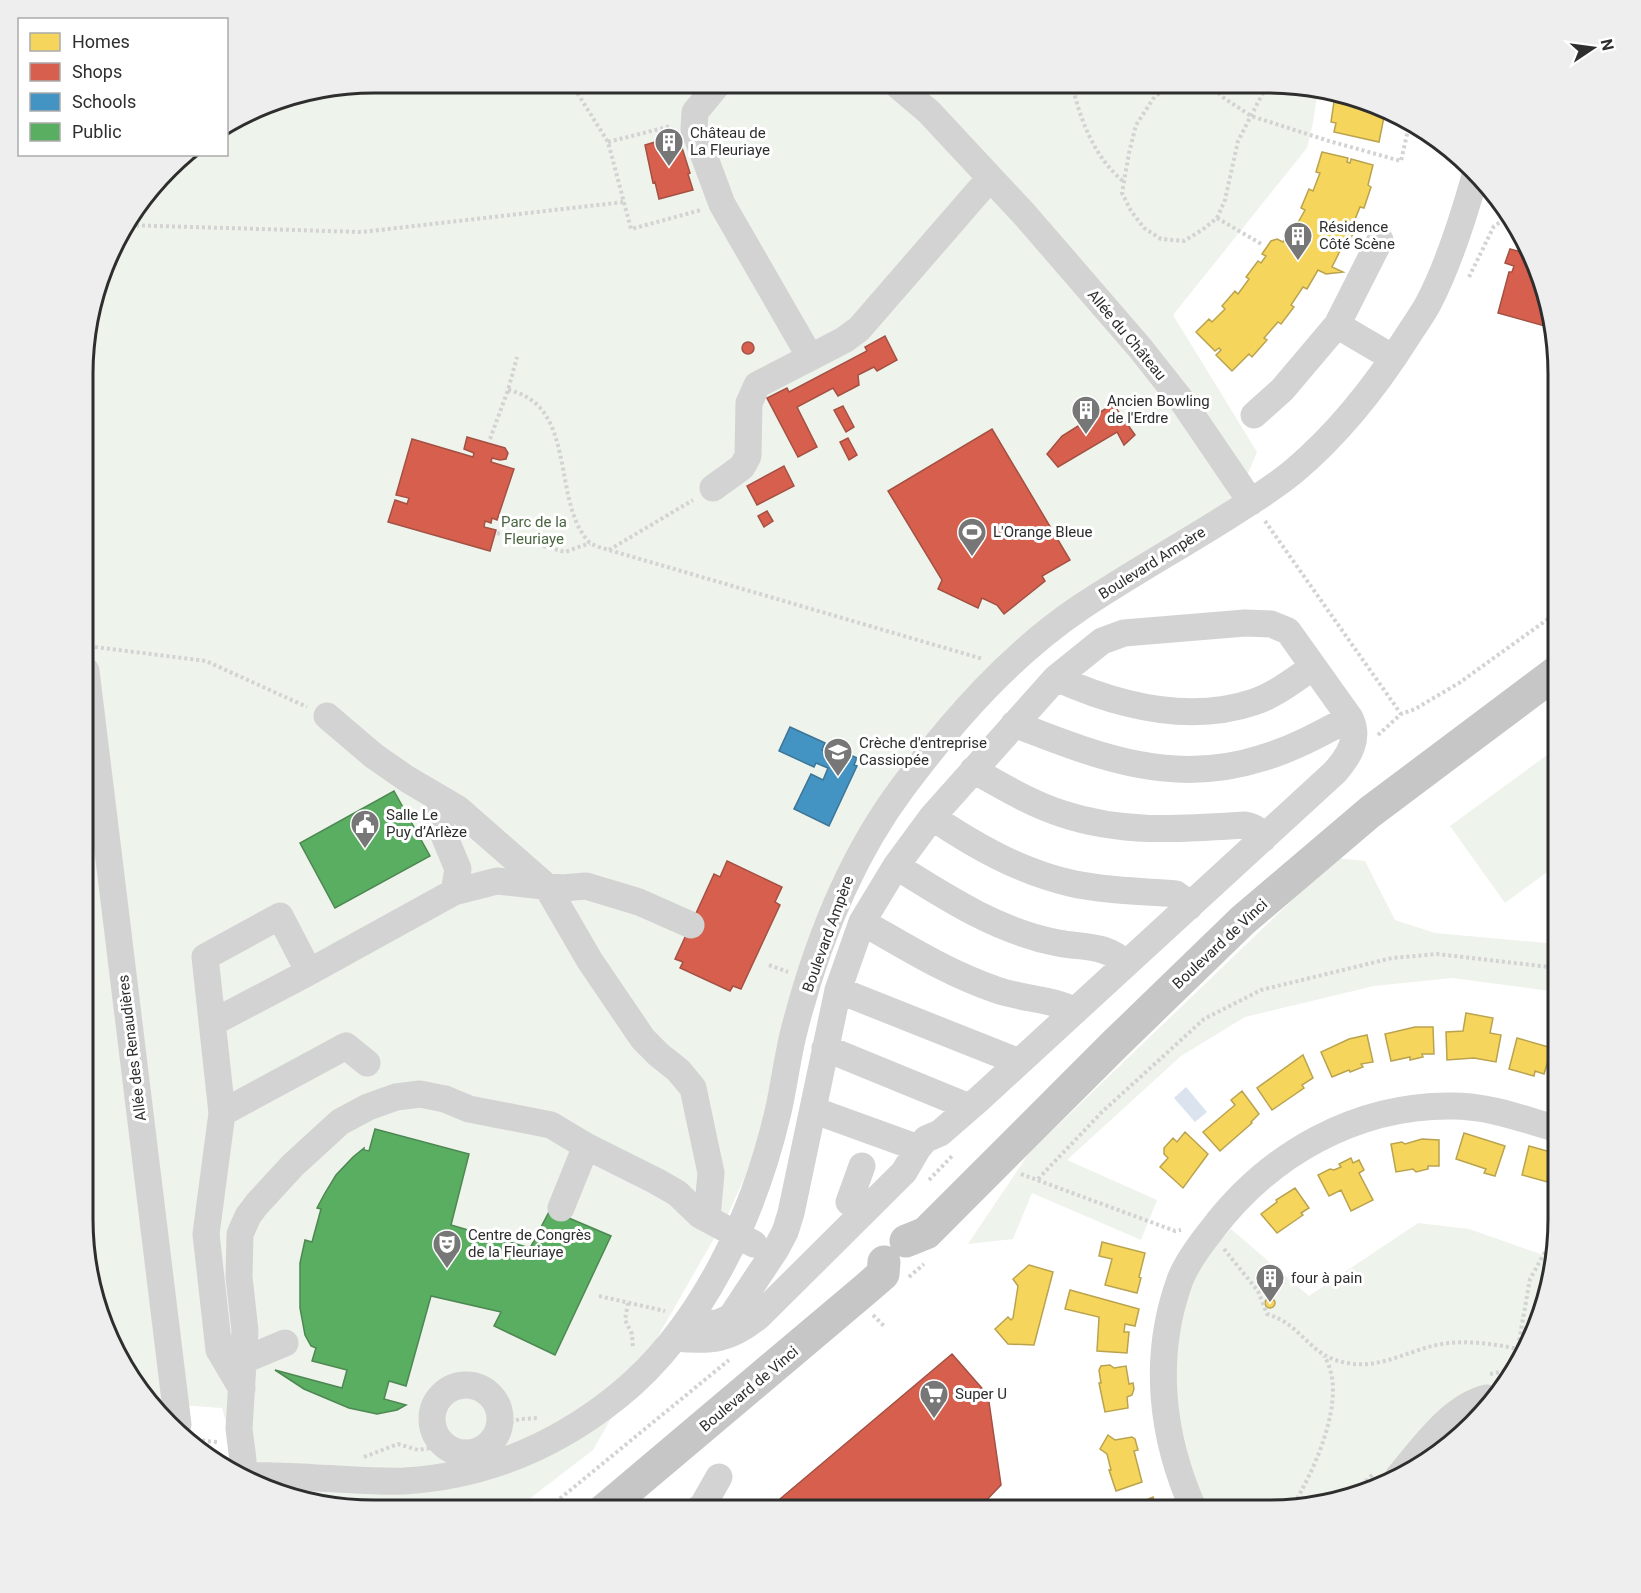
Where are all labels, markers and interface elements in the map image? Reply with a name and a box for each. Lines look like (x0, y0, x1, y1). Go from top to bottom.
legend (18, 18, 228, 156)
north arrow (1563, 18, 1623, 78)
text: Homes (72, 31, 130, 52)
text: N (1597, 37, 1618, 52)
text: Shops (72, 61, 122, 82)
text: Schools (72, 91, 136, 112)
text: Public (72, 121, 122, 142)
place label: Château de La Fleuriaye (690, 124, 770, 159)
building icon: Château de La Fleuriaye (653, 126, 685, 168)
place label: Résidence Côté Scène (1319, 218, 1395, 253)
building icon: Résidence Côté Scène (1282, 220, 1314, 262)
street label: Allée du Château (1084, 286, 1170, 384)
place label: Ancien Bowling de l'Erdre (1107, 392, 1210, 427)
building icon: Ancien Bowling de l'Erdre (1070, 394, 1102, 436)
park label: Parc de la Fleuriaye (501, 513, 567, 548)
sports icon: L'Orange Bleue (956, 516, 988, 558)
place label: L'Orange Bleue (993, 523, 1093, 541)
street label: Boulevard Ampère (1095, 523, 1209, 603)
place label: Crèche d'entreprise Cassiopée (859, 734, 987, 769)
school or university icon: Crèche d'entreprise Cassiopée (822, 736, 854, 778)
place label: Salle Le Puy d’Arlèze (386, 806, 467, 841)
public building icon: Salle Le Puy d’Arlèze (349, 808, 381, 850)
street label: Boulevard Ampère (799, 873, 857, 995)
street label: Boulevard de Vinci (1169, 895, 1271, 993)
street label: Allée des Renaudières (114, 974, 150, 1122)
place label: Centre de Congrès de la Fleuriaye (468, 1226, 591, 1261)
theatre icon: Centre de Congrès de la Fleuriaye (431, 1228, 463, 1270)
building icon: four à pain (1254, 1262, 1286, 1304)
place label: four à pain (1291, 1269, 1362, 1287)
street label: Boulevard de Vinci (696, 1342, 802, 1436)
supermarket icon: Super U (918, 1378, 950, 1420)
place label: Super U (955, 1385, 1007, 1403)

